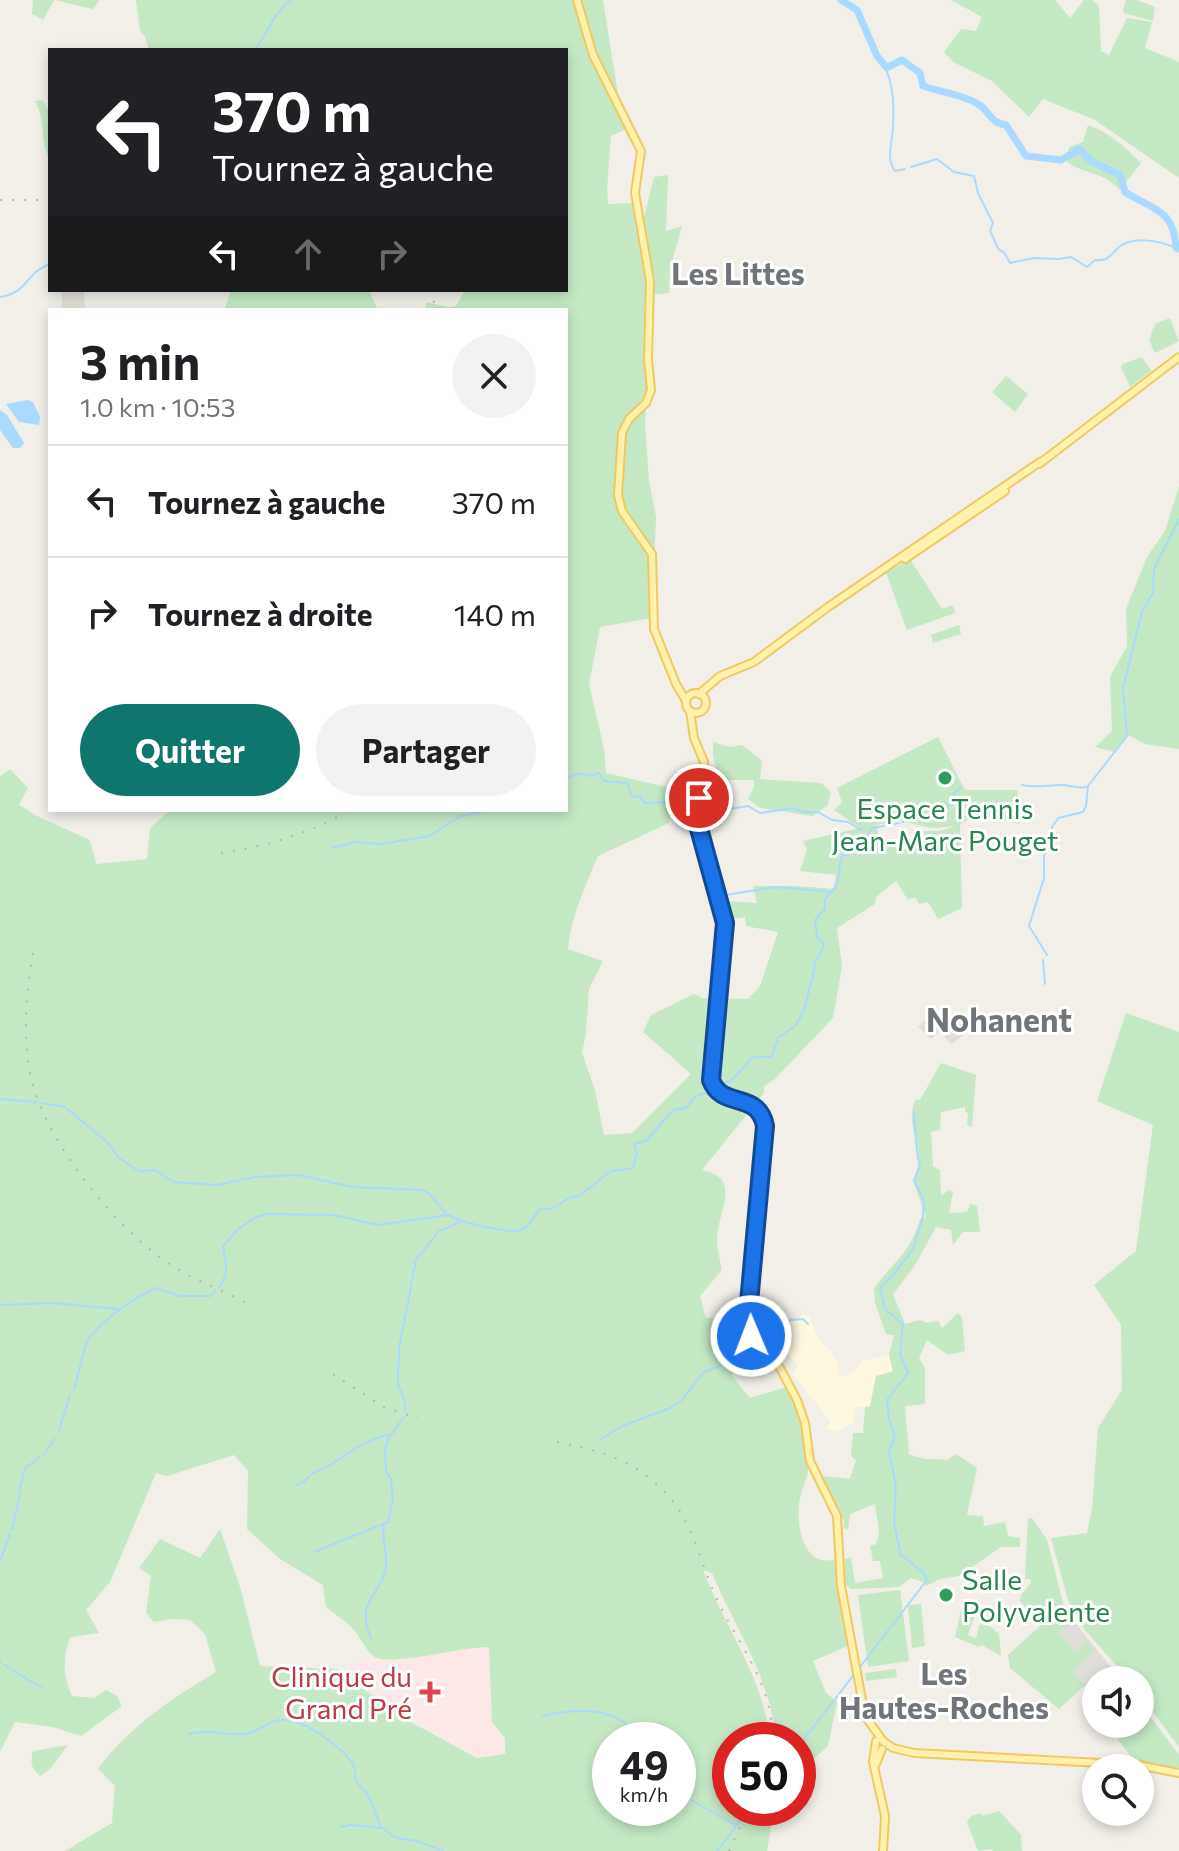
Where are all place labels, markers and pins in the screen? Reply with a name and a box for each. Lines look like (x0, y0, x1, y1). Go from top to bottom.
pin (665, 764, 733, 832)
marker: Espace Tennis Jean-Marc Pouget (936, 769, 954, 787)
place label: Espace Tennis Jean-Marc Pouget (832, 791, 1058, 857)
place label: Salle Polyvalente (962, 1562, 1110, 1628)
marker: Salle Polyvalente (937, 1586, 955, 1604)
place label: Clinique du Grand Pré (271, 1659, 412, 1725)
marker: Clinique du Grand Pré (419, 1681, 441, 1703)

